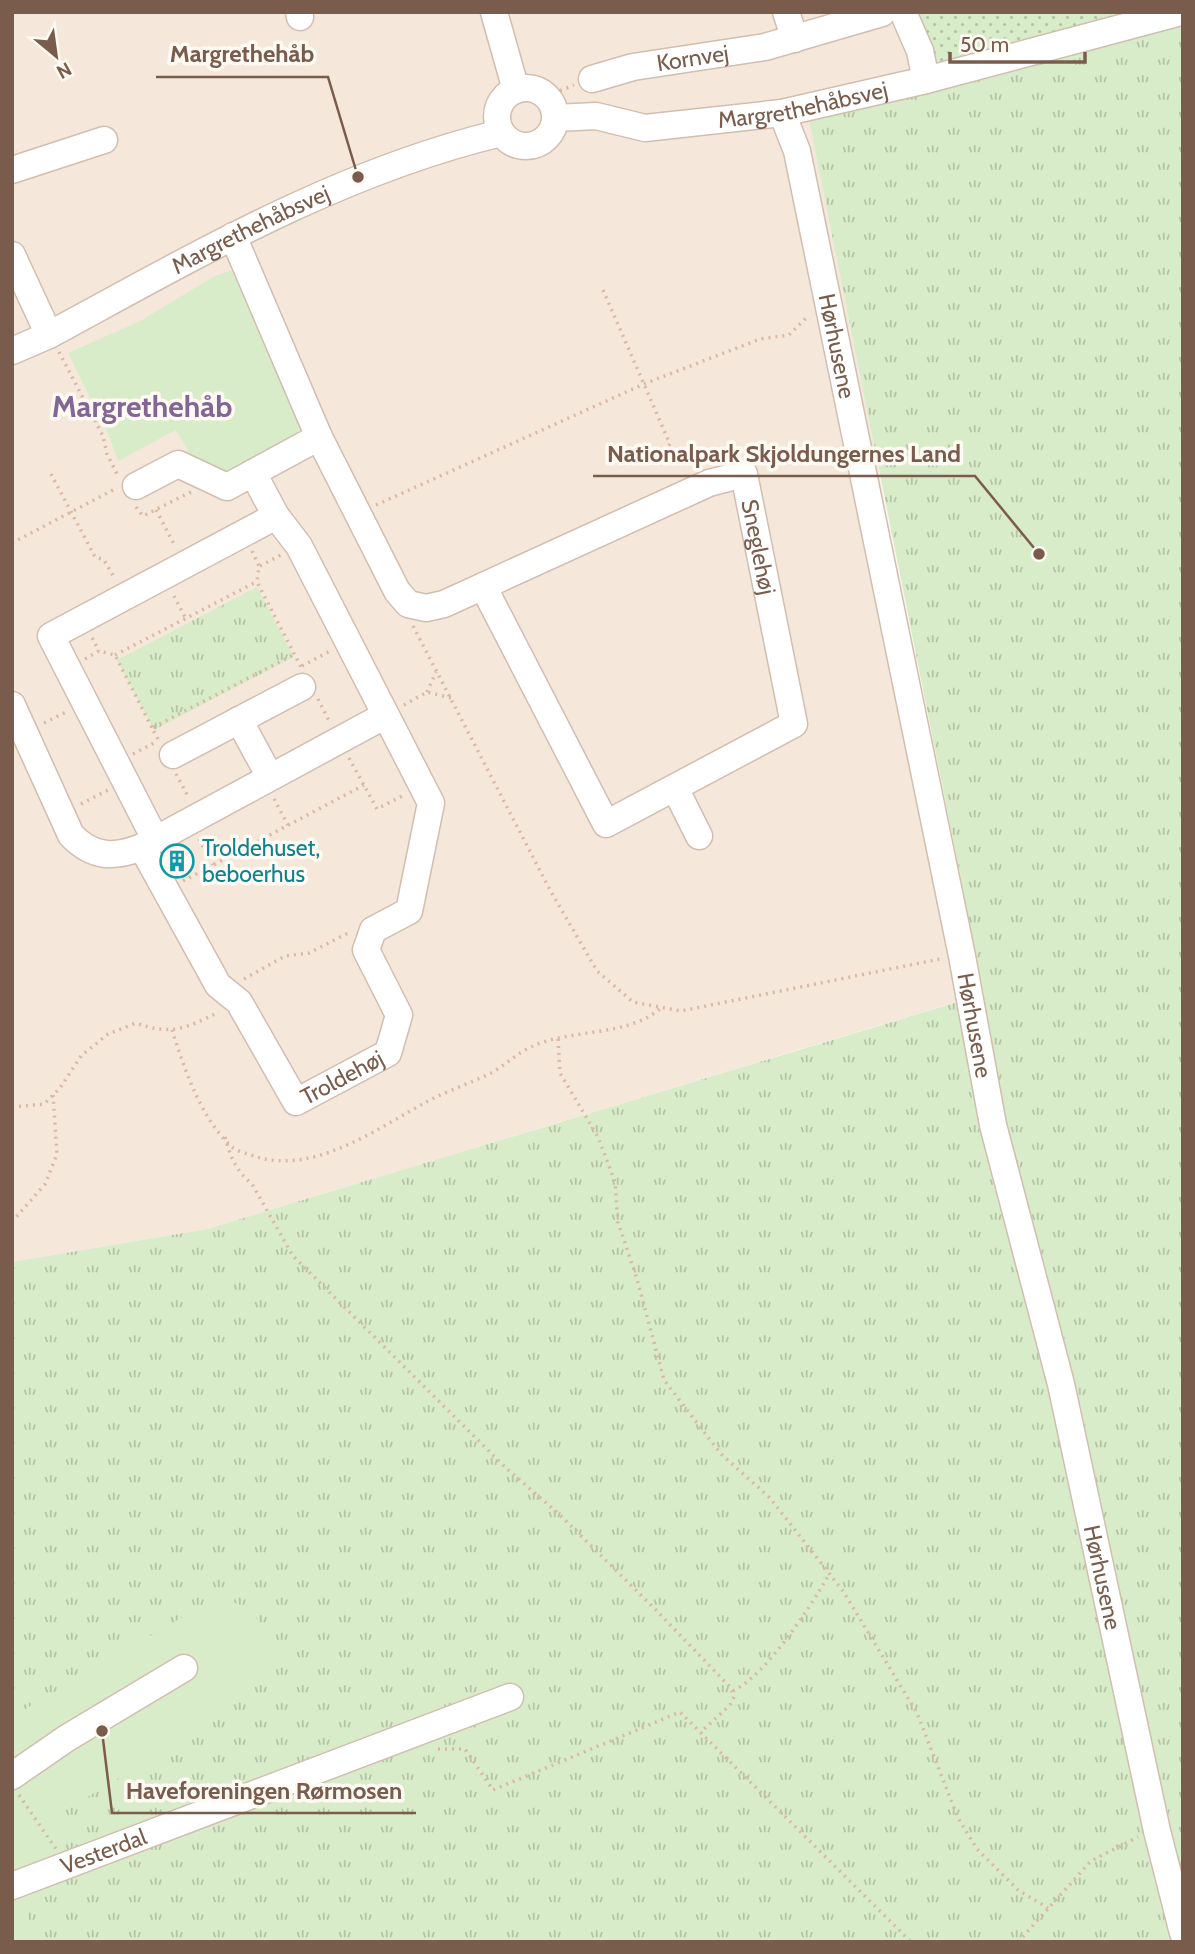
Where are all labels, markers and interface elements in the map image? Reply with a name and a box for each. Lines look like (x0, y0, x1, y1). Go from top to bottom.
north arrow (21, 21, 91, 91)
scale bar (950, 21, 1085, 65)
callout: Margrethehåb (156, 32, 328, 77)
text: 50 m (960, 32, 1009, 57)
text: Margrethehåb (170, 39, 315, 68)
street label: Kornvej (655, 39, 731, 77)
text: N (53, 57, 75, 84)
street label: Margrethehåbsvej (716, 75, 890, 134)
street label: Margrethehåbsvej (167, 179, 334, 280)
street label: Hørhusene (813, 291, 861, 401)
district label: Margrethehåb (52, 388, 232, 425)
callout: Nationalpark Skjoldungernes Land (593, 431, 975, 476)
text: Nationalpark Skjoldungernes Land (607, 439, 961, 468)
street label: Sneglehøj (735, 497, 782, 597)
place label: Troldehuset, beboerhus (202, 834, 320, 888)
building icon: Troldehuset, beboerhus (158, 842, 196, 880)
street label: Hørhusene (951, 970, 998, 1080)
street label: Troldehøj (296, 1044, 388, 1111)
street label: Hørhusene (1078, 1522, 1127, 1633)
callout: Haveforeningen Rørmosen (112, 1768, 416, 1813)
text: Haveforeningen Rørmosen (126, 1776, 402, 1805)
street label: Vesterdal (57, 1822, 151, 1880)

